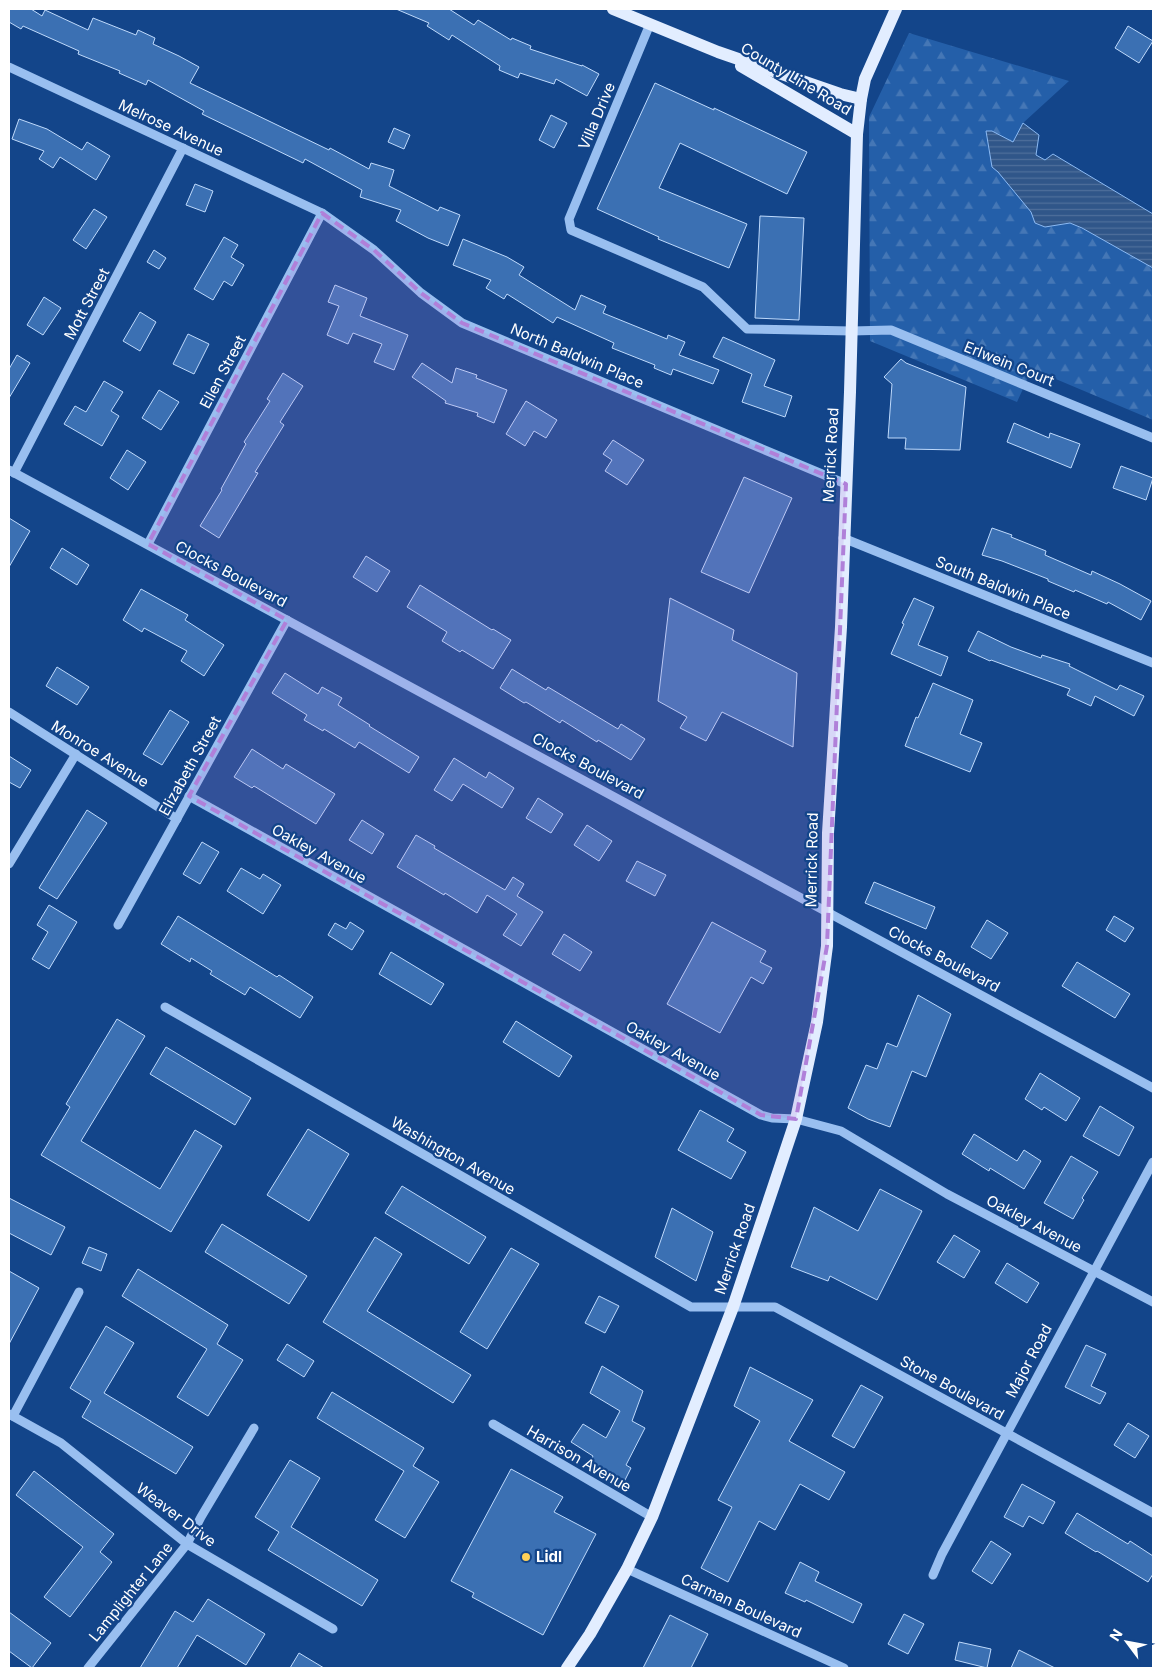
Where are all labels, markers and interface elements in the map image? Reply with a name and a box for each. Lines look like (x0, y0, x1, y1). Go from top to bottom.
street label: County Line Road (738, 38, 855, 119)
street label: Villa Drive (574, 79, 619, 152)
street label: Melrose Avenue (116, 95, 227, 160)
street label: Mott Street (60, 265, 113, 343)
street label: North Baldwin Place (508, 319, 647, 392)
street label: Ellen Street (195, 332, 250, 412)
street label: Erlwein Court (961, 337, 1057, 390)
street label: Merrick Road (819, 407, 842, 503)
street label: Clocks Boulevard (172, 536, 290, 611)
street label: South Baldwin Place (933, 552, 1074, 623)
street label: Elizabeth Street (154, 712, 225, 819)
street label: Monroe Avenue (48, 716, 153, 791)
street label: Clocks Boulevard (529, 728, 647, 803)
street label: Merrick Road (801, 812, 822, 908)
street label: Oakley Avenue (268, 820, 370, 887)
street label: Clocks Boulevard (885, 921, 1003, 996)
street label: Oakley Avenue (622, 1017, 724, 1084)
street label: Washington Avenue (388, 1112, 519, 1199)
street label: Oakley Avenue (983, 1190, 1085, 1257)
street label: Merrick Road (710, 1201, 759, 1297)
street label: Major Road (1001, 1321, 1056, 1401)
street label: Stone Boulevard (897, 1351, 1008, 1424)
street label: Harrison Avenue (524, 1421, 635, 1496)
street label: Weaver Drive (133, 1478, 220, 1551)
street label: Lamplighter Lane (85, 1538, 177, 1645)
place label: Lidl (536, 1547, 562, 1566)
marker: Lidl (520, 1551, 532, 1563)
street label: Carman Boulevard (678, 1569, 805, 1642)
north arrow (1102, 1617, 1152, 1667)
text: N (1106, 1626, 1126, 1644)

